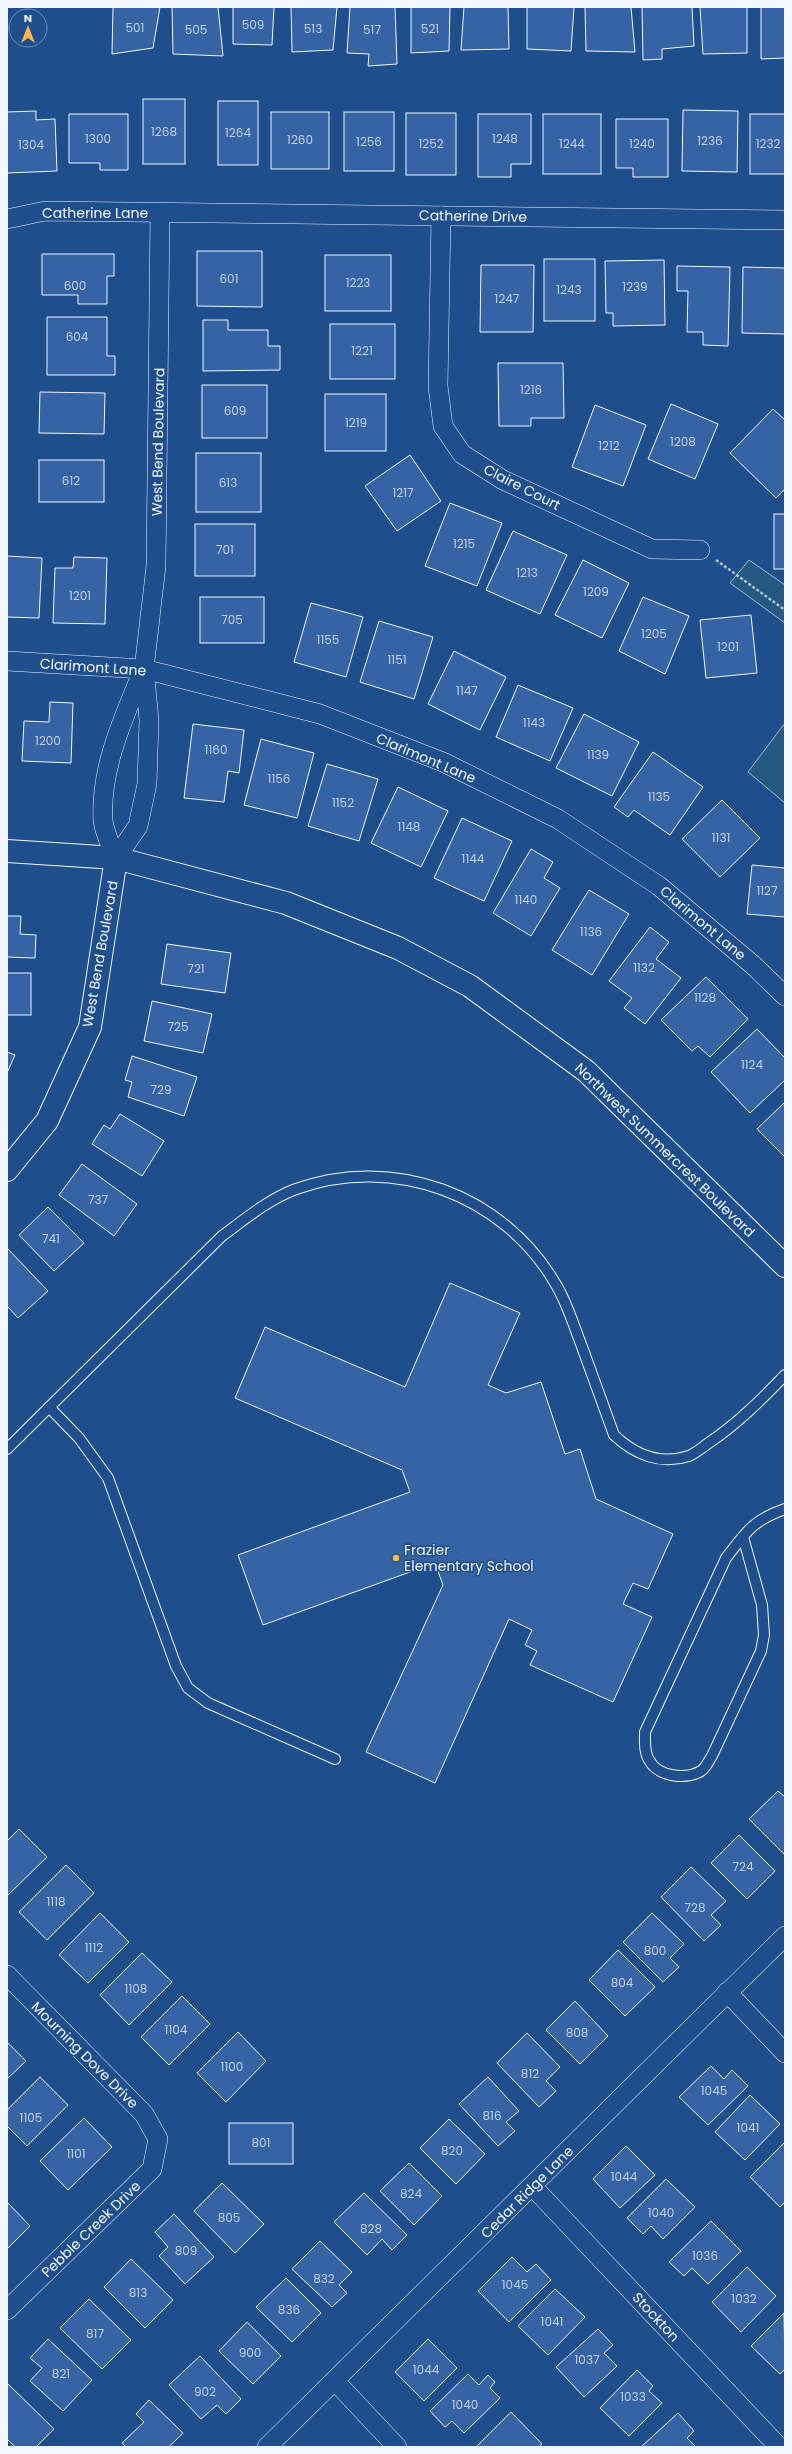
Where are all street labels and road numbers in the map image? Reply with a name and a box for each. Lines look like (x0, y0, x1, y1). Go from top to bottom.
street label: Catherine Lane (42, 203, 148, 223)
street label: Catherine Drive (419, 205, 528, 227)
street label: West Bend Boulevard (147, 368, 169, 516)
street label: Claire Court (480, 459, 564, 515)
street label: Clarimont Lane (39, 653, 147, 681)
street label: Clarimont Lane (373, 728, 479, 788)
street label: West Bend Boulevard (77, 879, 123, 1029)
street label: Clarimont Lane (656, 881, 751, 965)
street label: Northwest Summercrest Boulevard (570, 1058, 760, 1242)
street label: Mourning Dove Drive (27, 1997, 143, 2113)
street label: Cedar Ridge Lane (476, 2141, 578, 2243)
street label: Pebble Creek Drive (37, 2176, 145, 2282)
street label: Stockton (628, 2288, 684, 2346)

